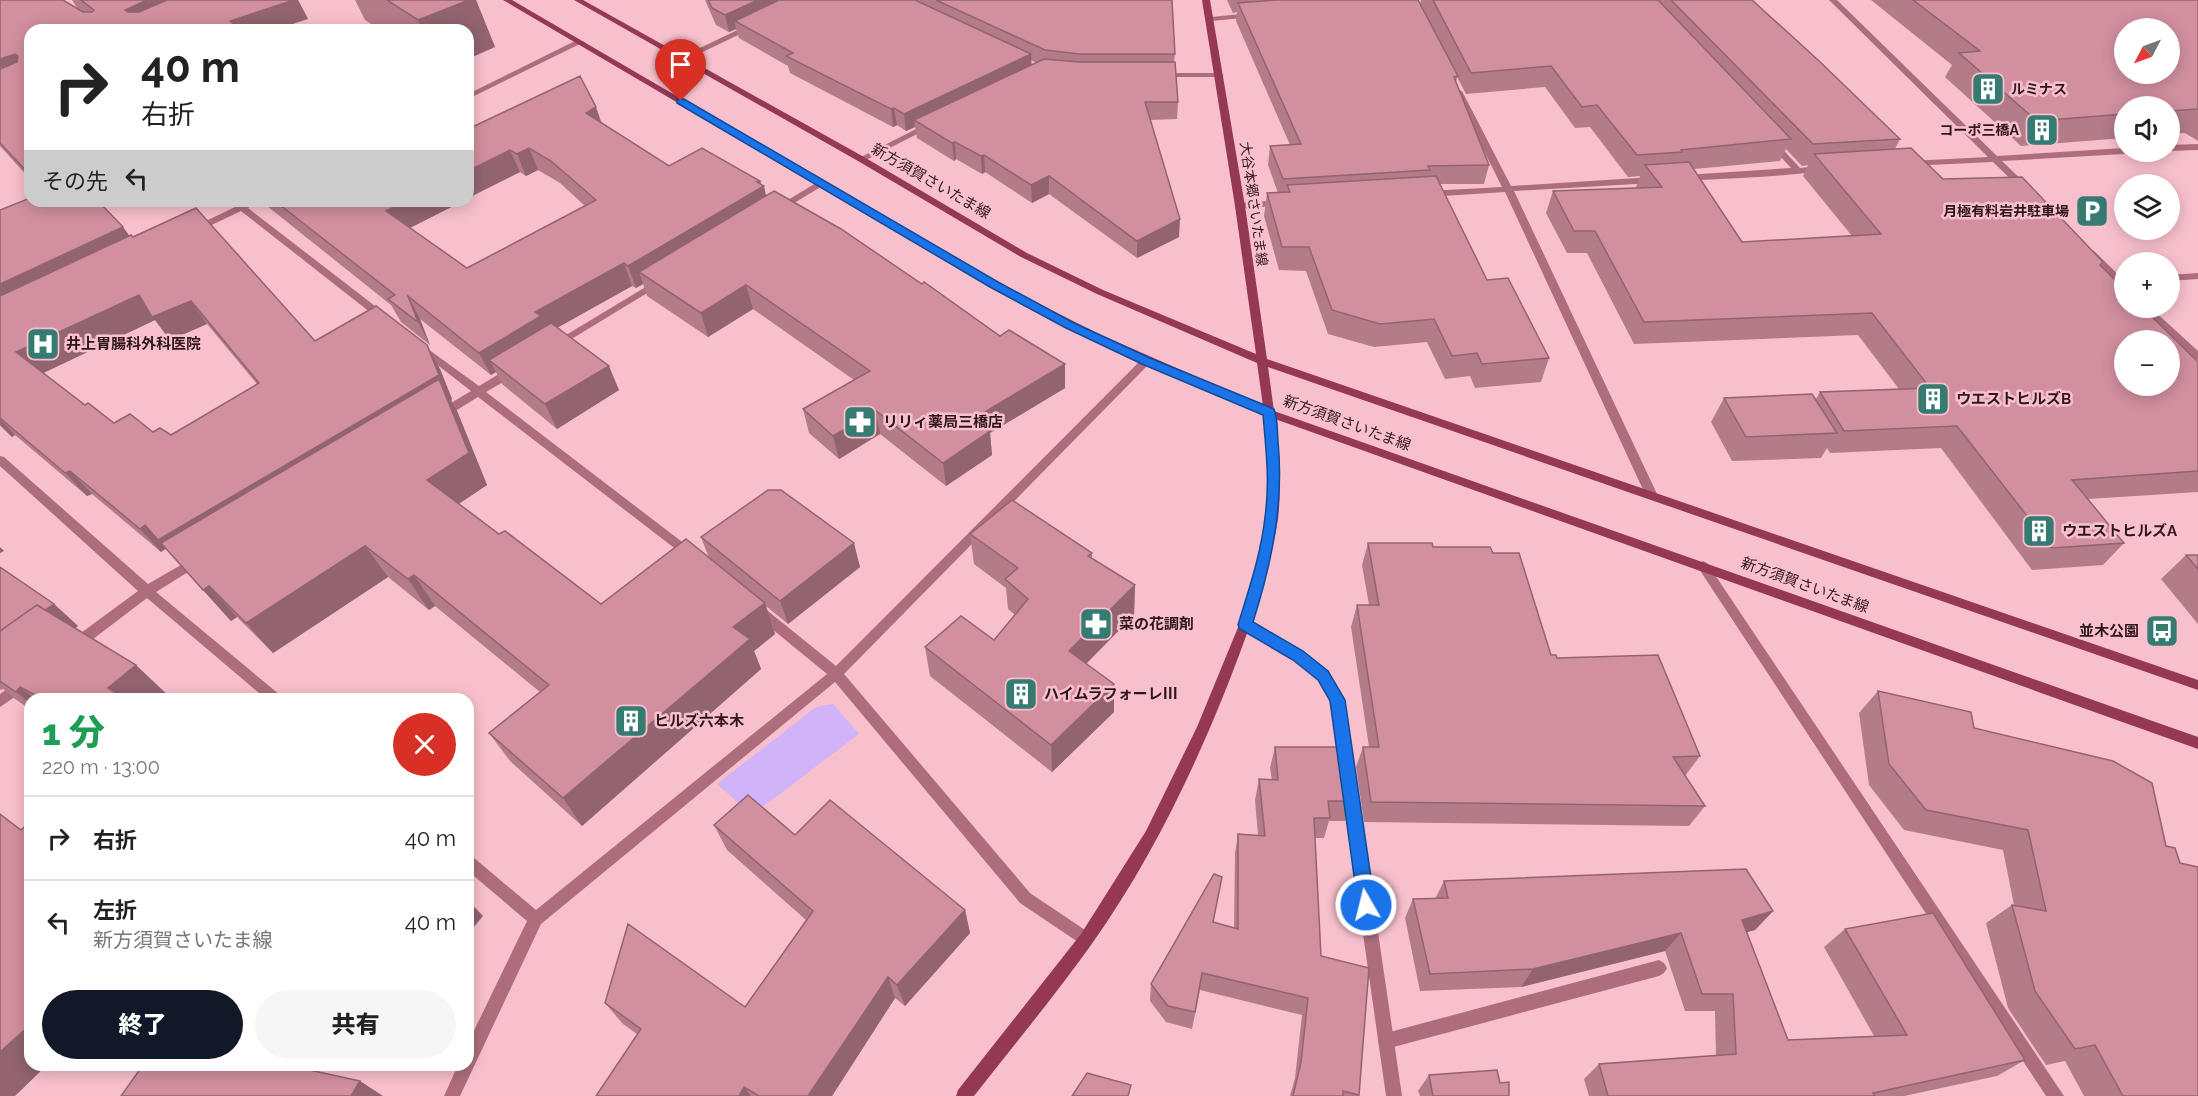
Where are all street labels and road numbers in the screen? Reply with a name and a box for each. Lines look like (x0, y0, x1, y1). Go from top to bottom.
street label: 新方須賀さいたま線 (868, 140, 994, 222)
street label: 大谷本郷さいたま線 (1237, 141, 1271, 267)
street label: 新方須賀さいたま線 (1281, 392, 1413, 454)
street label: 新方須賀さいたま線 (1739, 554, 1871, 616)

